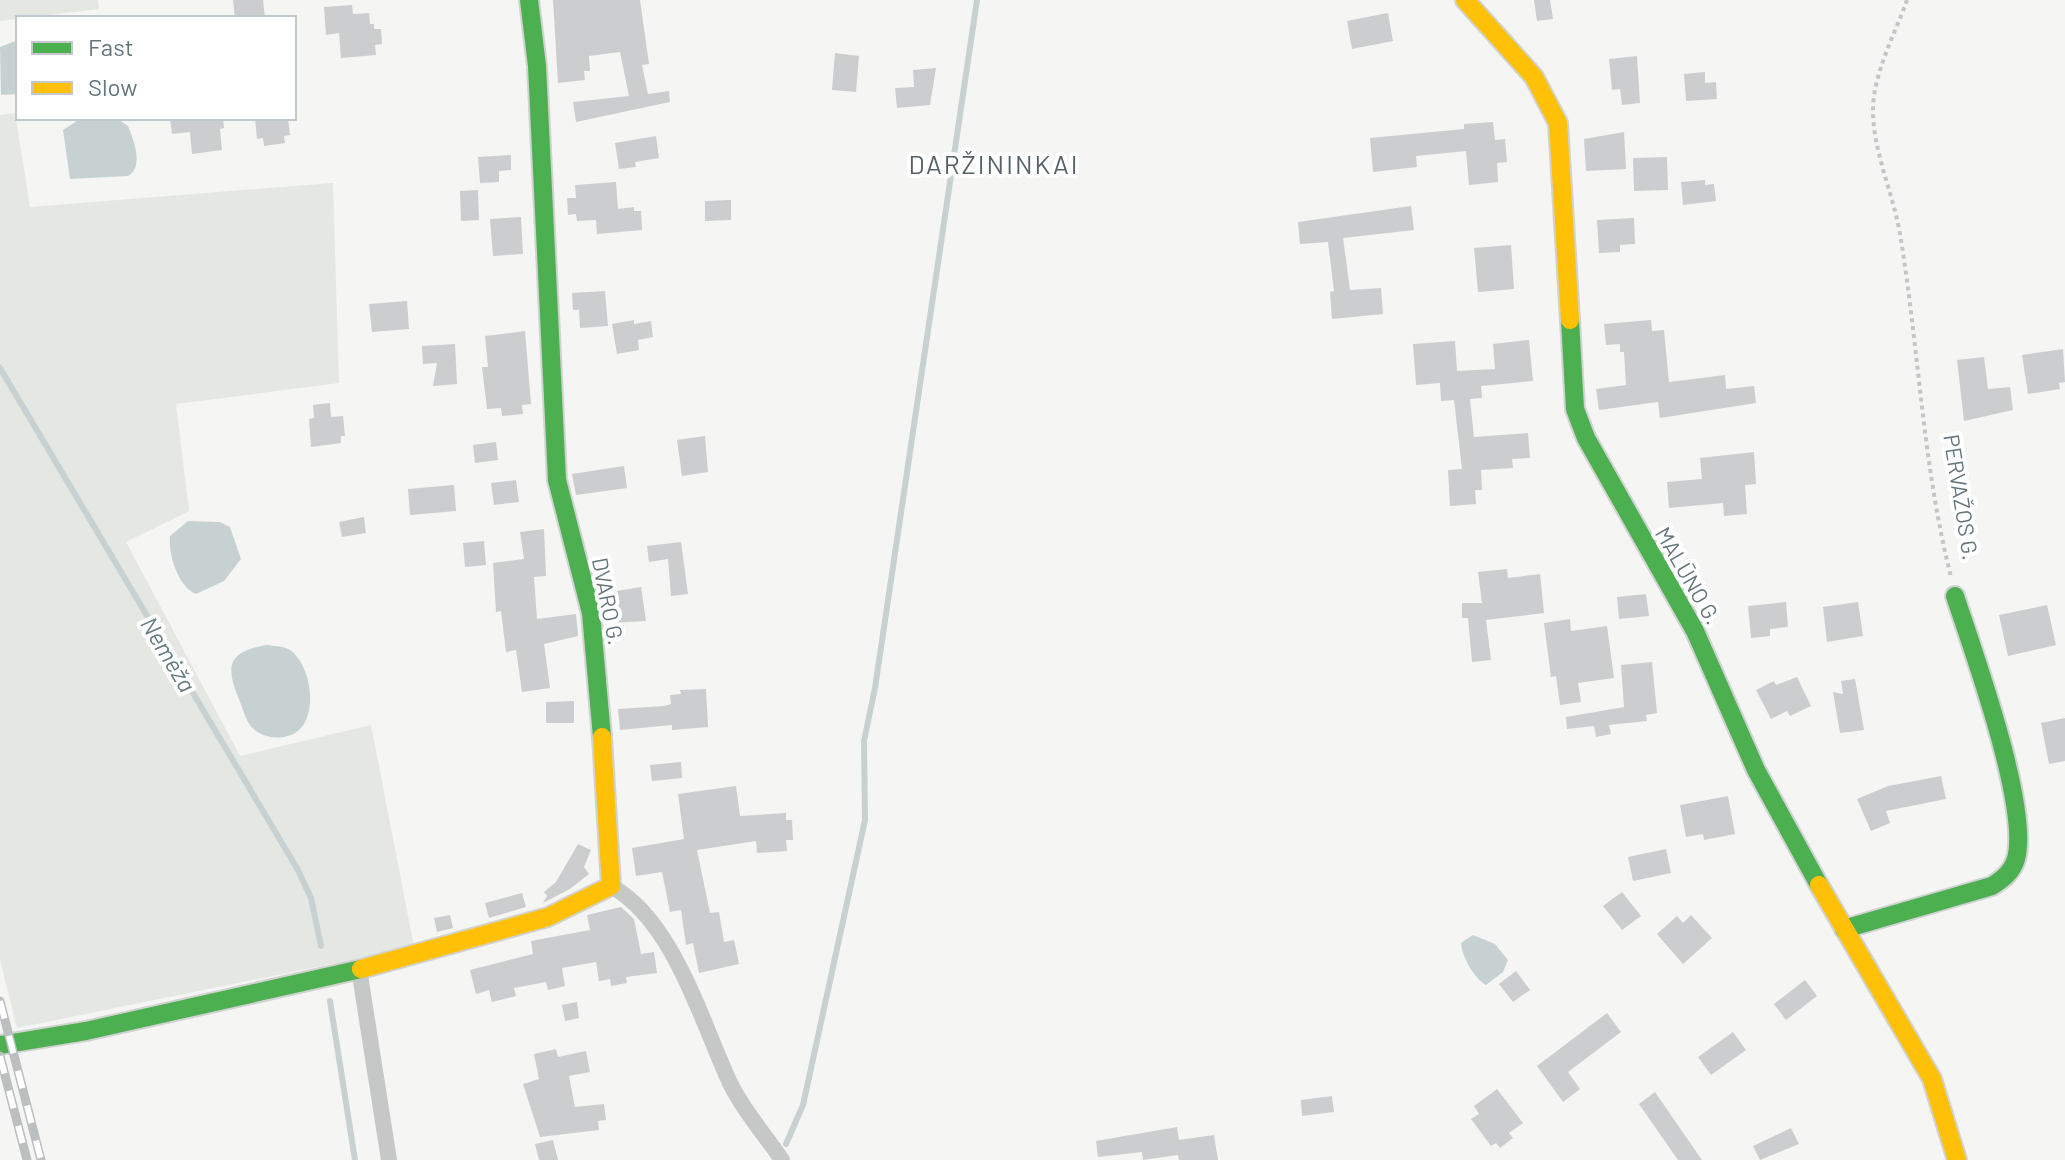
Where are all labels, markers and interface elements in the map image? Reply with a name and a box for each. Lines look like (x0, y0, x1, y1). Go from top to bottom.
legend (16, 16, 296, 120)
text: Fast (88, 32, 133, 61)
text: Slow (88, 72, 137, 101)
district label: DARŽININKAI (908, 148, 1080, 179)
street label: PERVAŽOS G. (1939, 432, 1985, 562)
street label: MALŪNO G. (1651, 522, 1727, 628)
street label: DVARO G. (588, 555, 630, 647)
water label: Nemėža (135, 611, 203, 697)

